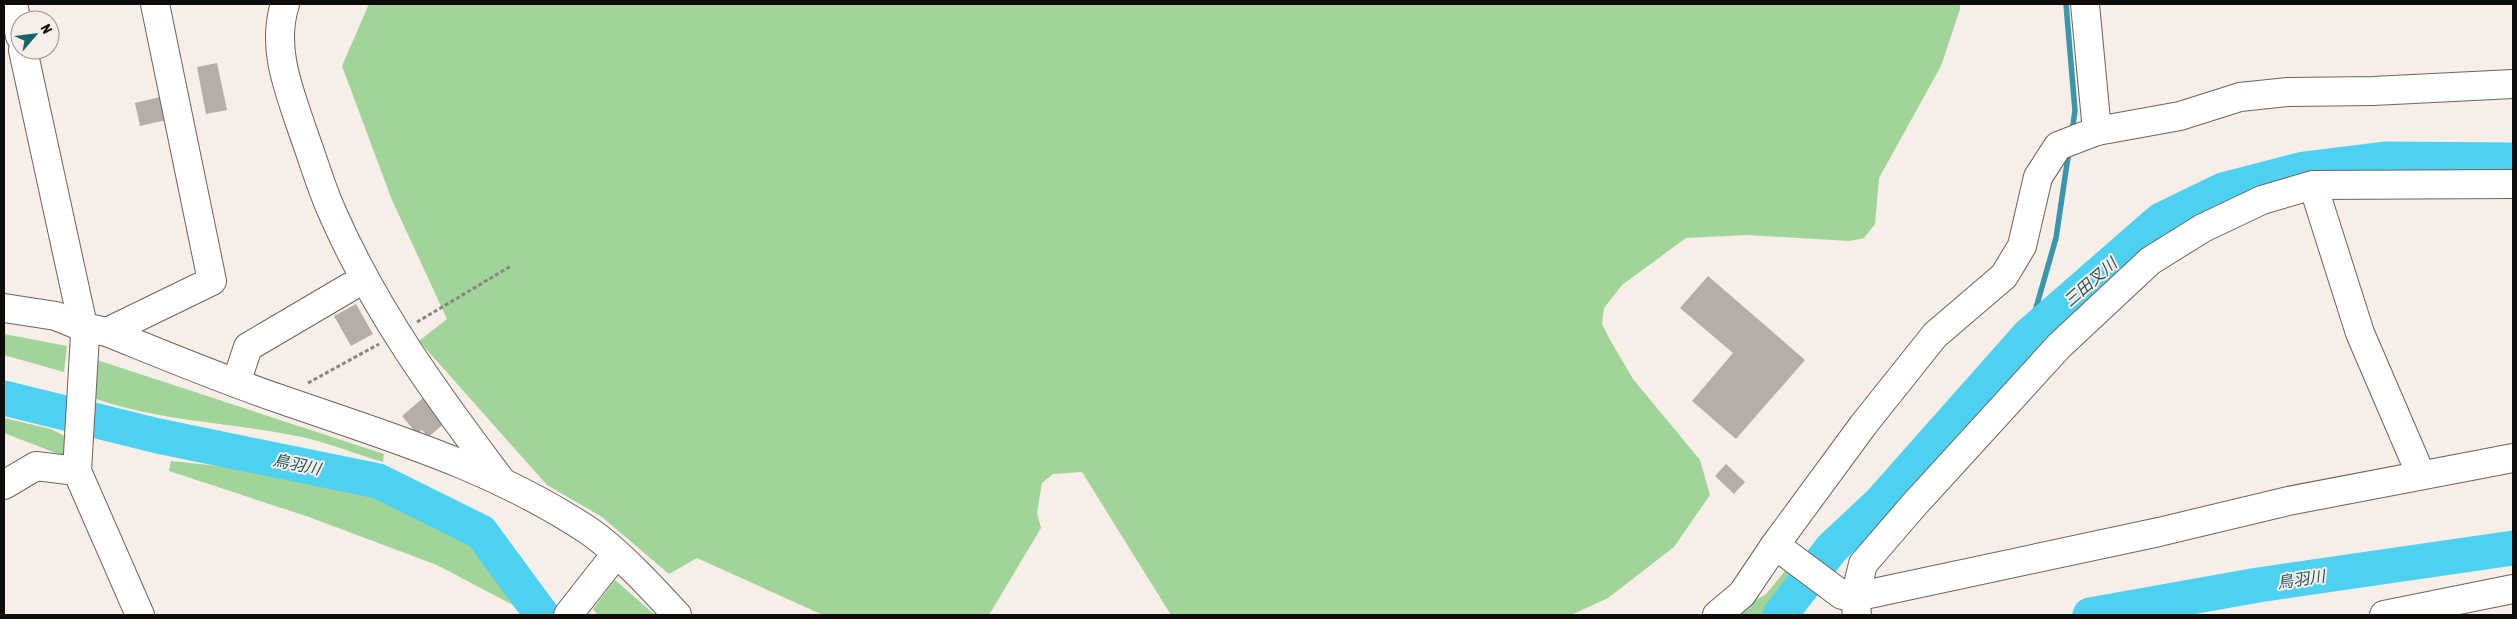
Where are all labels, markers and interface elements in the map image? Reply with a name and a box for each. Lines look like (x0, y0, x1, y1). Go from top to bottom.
north arrow (10, 10, 60, 60)
text: N (37, 21, 55, 36)
water label: 三田叉川 (2060, 253, 2122, 310)
water label: 鳥羽川 (272, 450, 324, 478)
water label: 鳥羽川 (2276, 566, 2328, 591)

